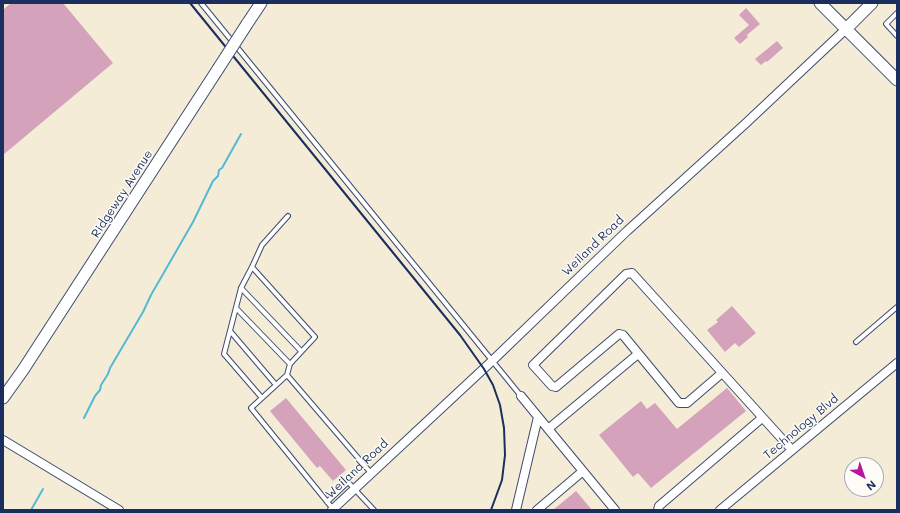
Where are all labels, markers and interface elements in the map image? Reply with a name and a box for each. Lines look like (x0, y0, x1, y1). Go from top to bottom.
street label: Ridgeway Avenue (88, 147, 156, 241)
street label: Weiland Road (559, 213, 627, 279)
street label: Technology Blvd (761, 391, 841, 463)
street label: Weiland Road (323, 436, 391, 502)
north arrow (844, 457, 884, 497)
text: N (863, 477, 879, 494)

